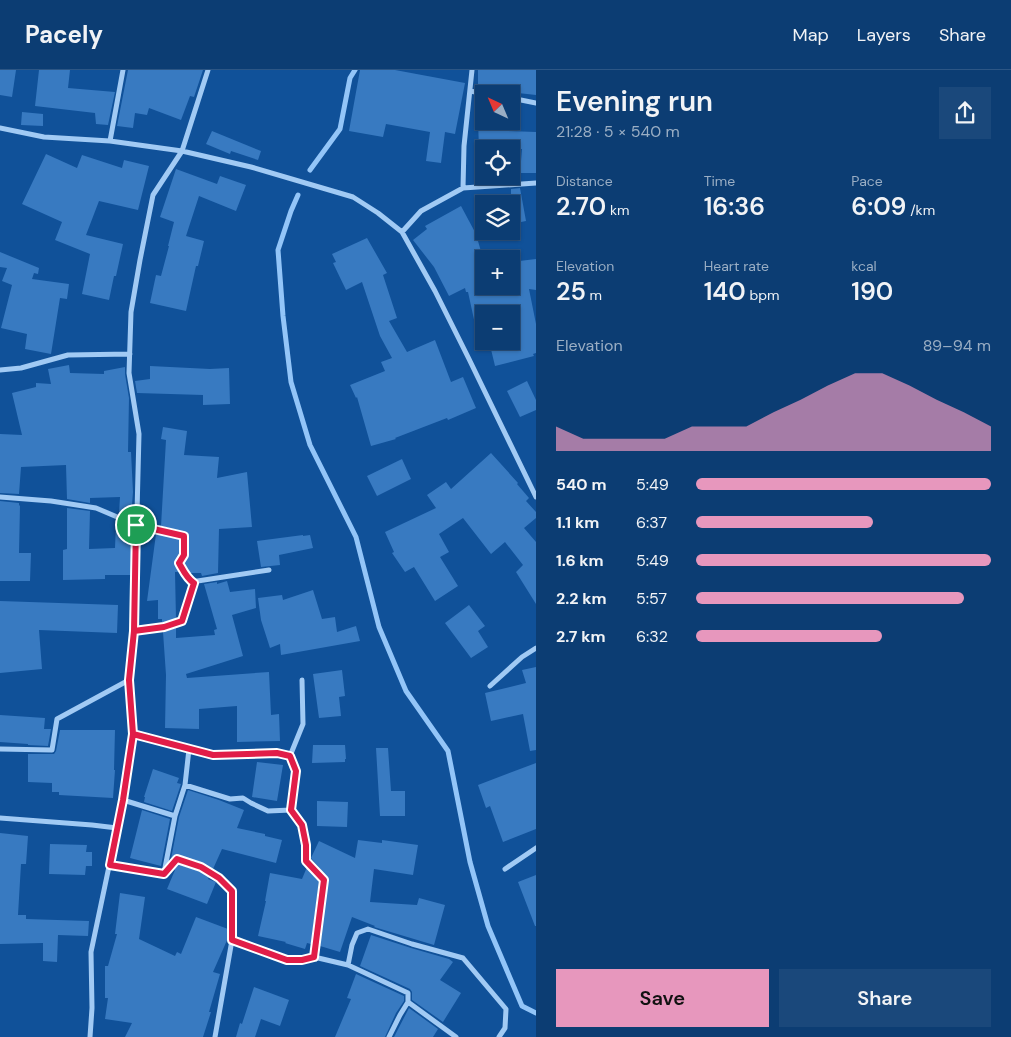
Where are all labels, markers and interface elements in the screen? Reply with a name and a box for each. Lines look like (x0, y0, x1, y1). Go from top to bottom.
text: Pacely (25, 19, 103, 50)
text: Map (793, 23, 829, 47)
text: Layers (857, 23, 911, 47)
text: Share (939, 23, 986, 47)
text: Evening run (556, 83, 713, 120)
north arrow (475, 85, 520, 130)
map controls (475, 85, 520, 350)
button: share (939, 87, 991, 139)
text: 21:28 · 5 × 540 m (556, 121, 680, 142)
button: locate (475, 140, 520, 185)
text: Distance (556, 172, 613, 190)
text: Time (704, 172, 735, 190)
text: Pace (851, 172, 883, 190)
text: 2.70 (556, 190, 606, 223)
text: 16:36 (704, 190, 765, 223)
text: 6:09 (851, 190, 906, 223)
button: layers (475, 195, 520, 240)
text: km (606, 201, 630, 219)
text: /km (906, 201, 935, 219)
button: + (475, 250, 520, 295)
text: Elevation (556, 257, 614, 275)
text: Heart rate (704, 257, 769, 275)
text: kcal (851, 257, 877, 275)
text: 25 (556, 275, 586, 308)
text: 140 (704, 275, 746, 308)
text: 190 (851, 275, 893, 308)
text: m (586, 286, 602, 304)
text: bpm (746, 286, 780, 304)
button: − (475, 305, 520, 350)
text: Elevation (556, 335, 623, 356)
text: 89–94 m (923, 335, 991, 356)
text: 540 m (556, 474, 606, 495)
text: 5:49 (636, 474, 669, 495)
pin (115, 504, 157, 546)
icon: arrive (122, 511, 150, 539)
text: 1.1 km (556, 512, 599, 533)
text: 6:37 (636, 512, 667, 533)
text: 1.6 km (556, 550, 604, 571)
text: 5:49 (636, 550, 669, 571)
text: 2.2 km (556, 588, 607, 609)
text: 5:57 (636, 588, 667, 609)
text: 2.7 km (556, 626, 605, 647)
text: 6:32 (636, 626, 668, 647)
button: Save (556, 969, 769, 1027)
button: Share (779, 969, 991, 1027)

